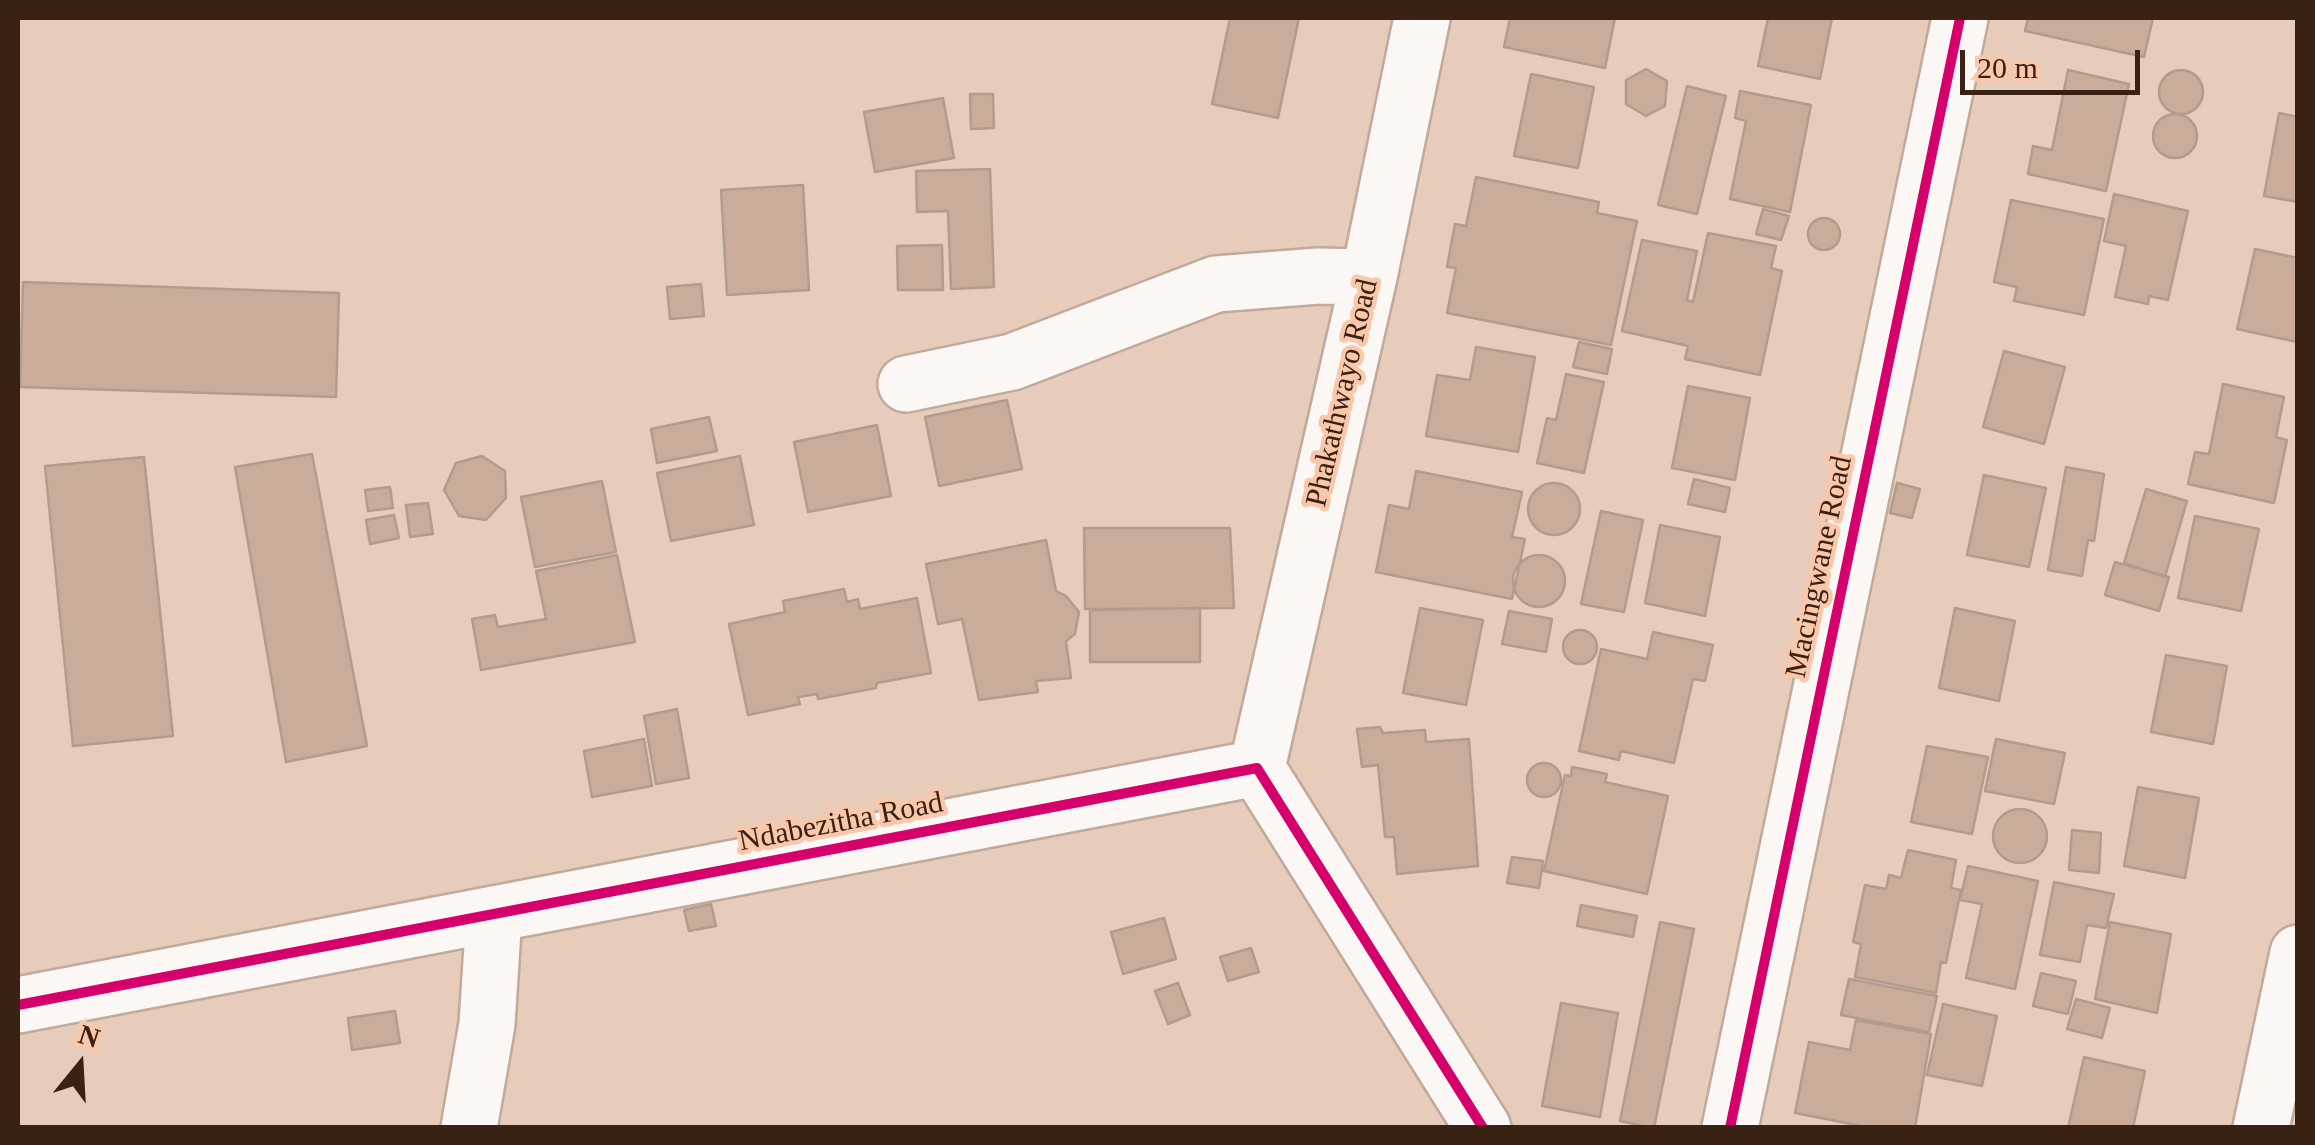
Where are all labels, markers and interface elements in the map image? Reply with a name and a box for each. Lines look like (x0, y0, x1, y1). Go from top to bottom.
scale bar (1965, 30, 2145, 92)
text: 20 m (1977, 51, 2038, 84)
street label: Phakathwayo Road (1299, 276, 1387, 510)
street label: Macingwane Road (1779, 453, 1861, 681)
street label: Ndabezitha Road (736, 786, 946, 860)
north arrow (30, 1015, 130, 1115)
text: N (75, 1018, 104, 1054)

